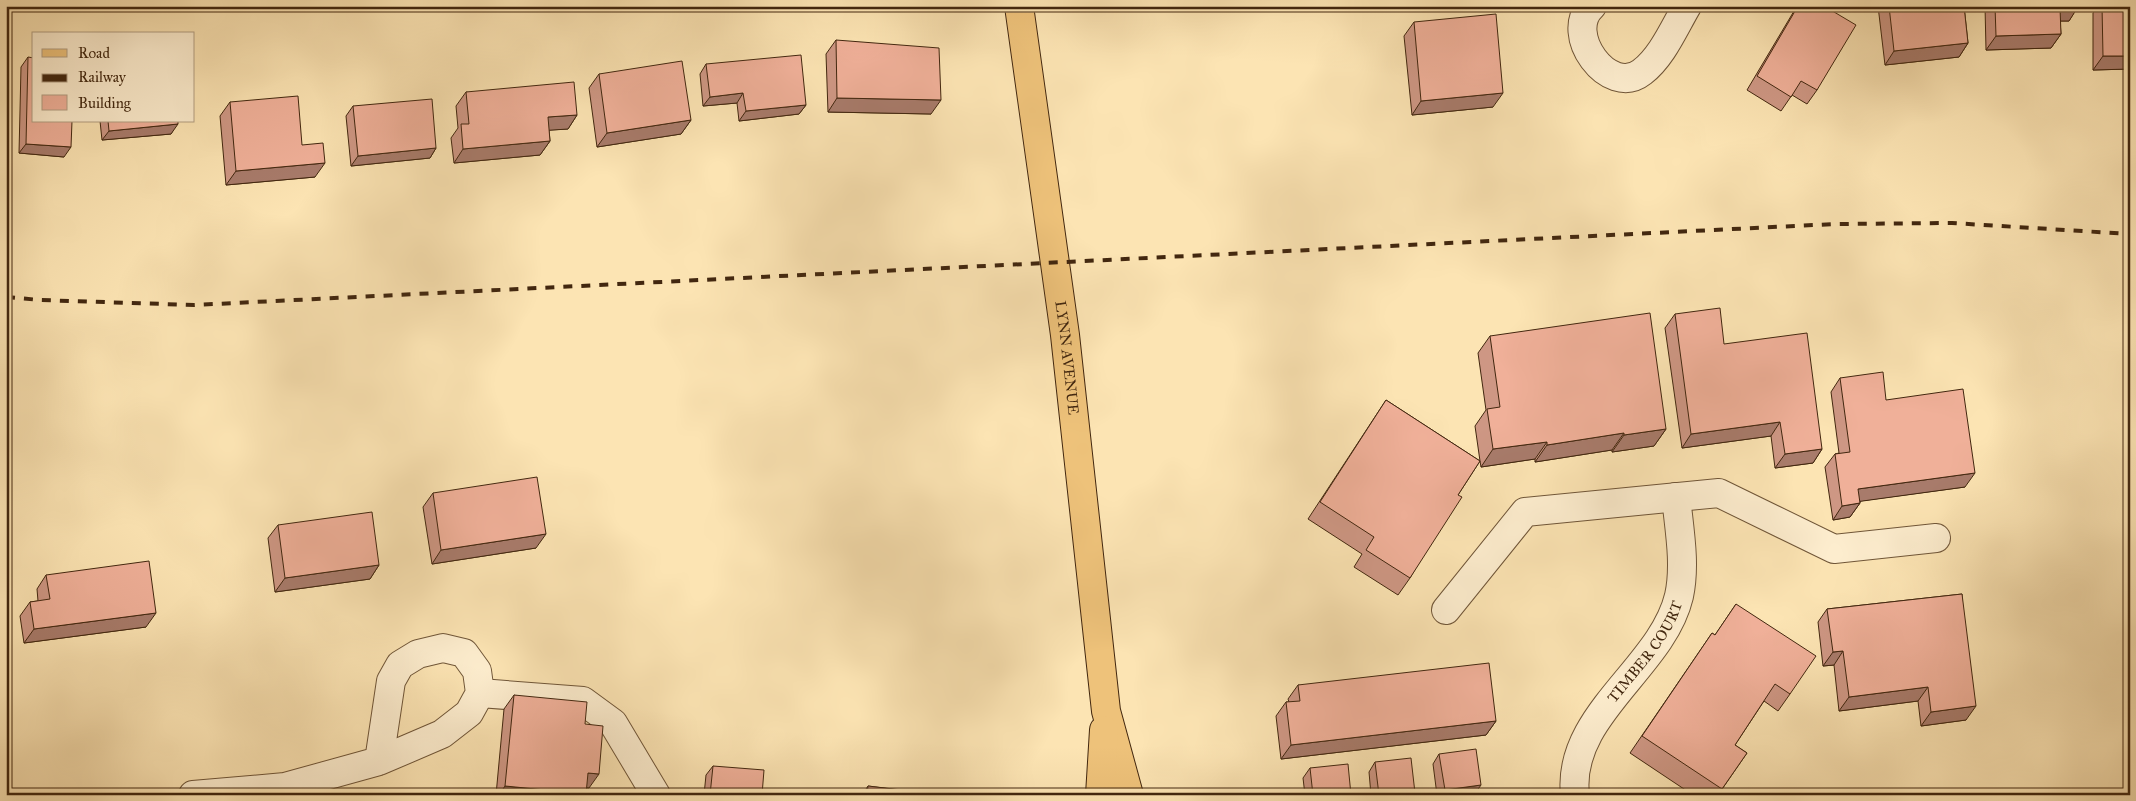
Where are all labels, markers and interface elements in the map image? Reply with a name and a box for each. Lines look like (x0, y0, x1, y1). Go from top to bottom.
legend (32, 32, 195, 122)
text: Road (78, 44, 110, 62)
text: Railway (78, 68, 127, 86)
text: Building (78, 94, 132, 112)
street label: LYNN AVENUE (1051, 300, 1083, 416)
street label: TIMBER COURT (1604, 598, 1686, 706)

